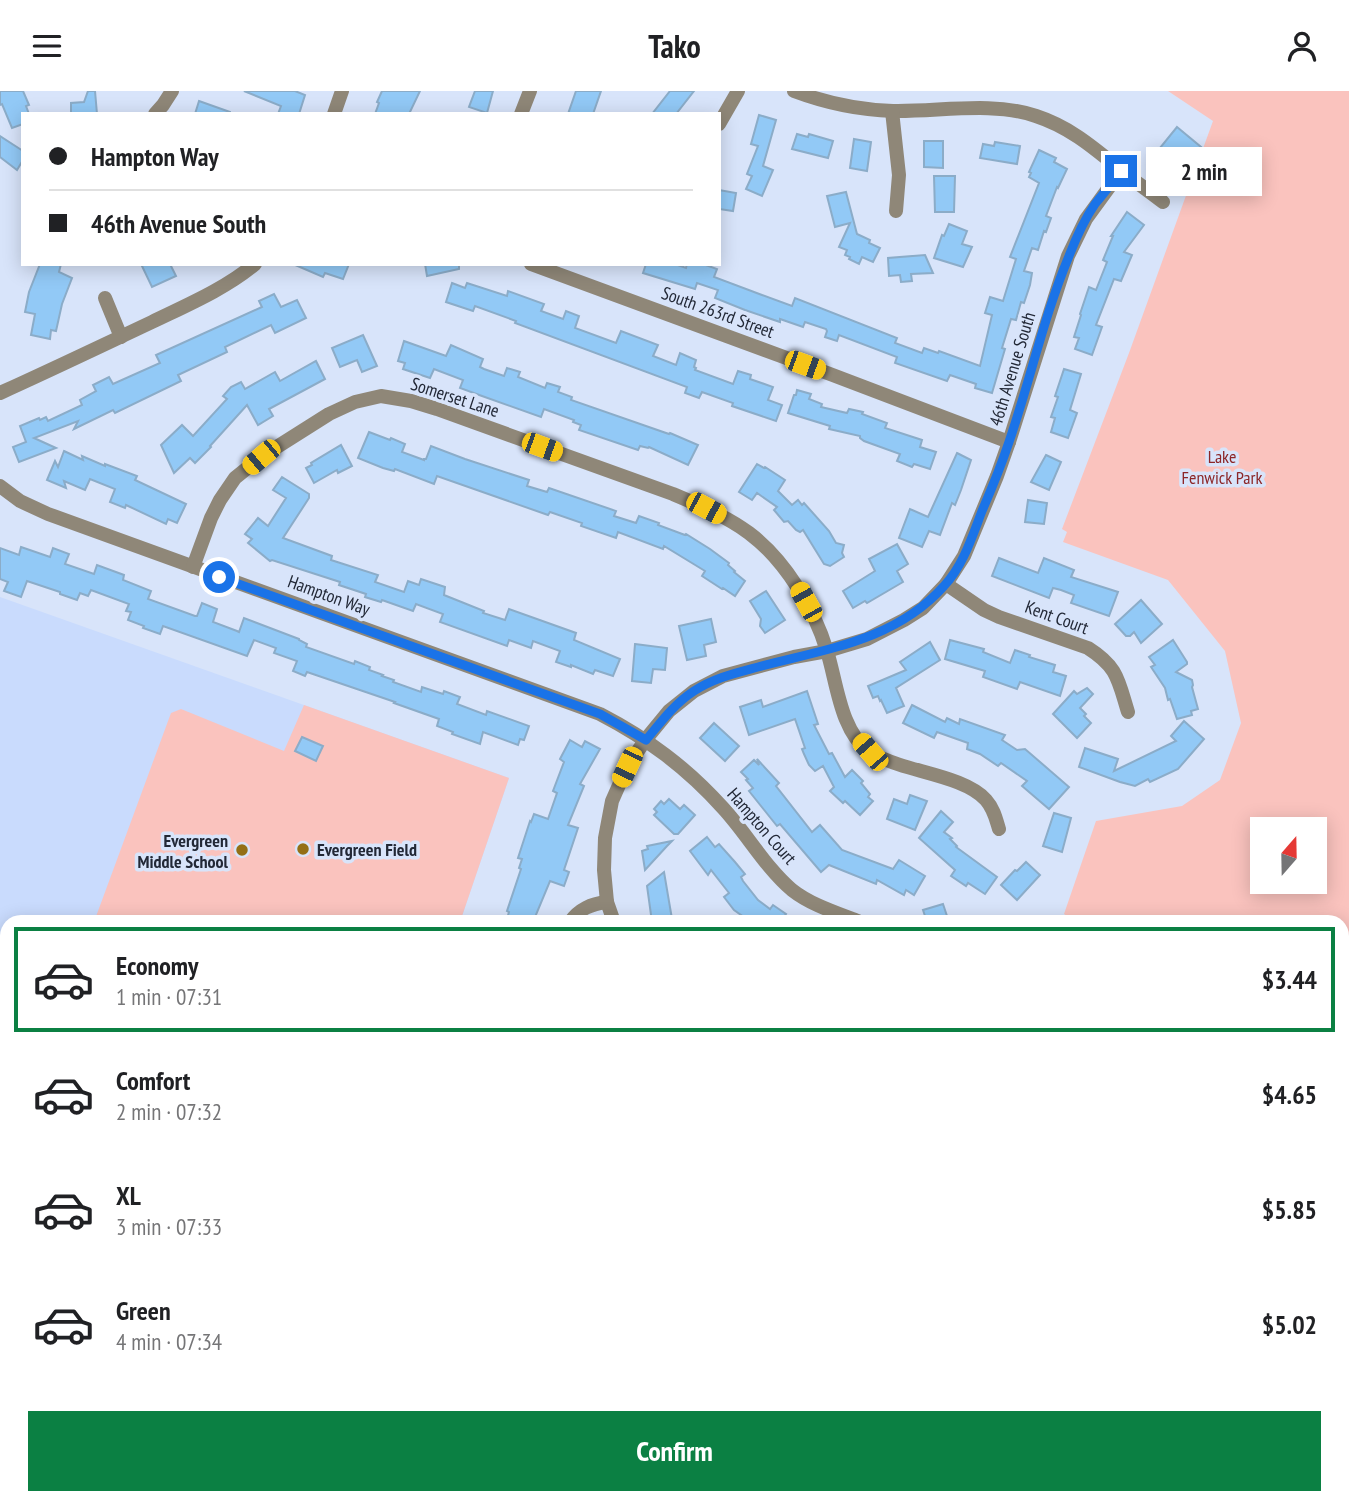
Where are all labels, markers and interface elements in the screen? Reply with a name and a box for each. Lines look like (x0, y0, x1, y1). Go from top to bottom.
text: Tako (648, 25, 701, 67)
icon: menu (28, 27, 66, 65)
icon: person (1283, 27, 1321, 65)
text: Hampton Way (91, 140, 219, 173)
callout: 2 min (1146, 147, 1261, 195)
route end (1105, 155, 1137, 187)
text: 2 min (1181, 157, 1227, 186)
text: 46th Avenue South (91, 207, 266, 240)
street label: South 263rd Street (659, 281, 777, 343)
street label: 46th Avenue South (984, 309, 1040, 429)
car (782, 348, 829, 382)
street label: Somerset Lane (408, 372, 502, 422)
car (519, 430, 566, 464)
car (239, 435, 284, 479)
park label: Lake Fenwick Park (1182, 445, 1262, 489)
car (683, 489, 730, 527)
route start (203, 561, 235, 593)
street label: Hampton Way (285, 570, 373, 621)
car (787, 579, 826, 625)
street label: Kent Court (1022, 595, 1092, 639)
car (849, 729, 892, 775)
car (609, 744, 646, 790)
street label: Hampton Court (722, 783, 802, 869)
north arrow (1250, 817, 1326, 894)
map controls (1250, 817, 1327, 894)
place label: Evergreen Middle School (138, 829, 229, 873)
place label: Evergreen Field (317, 838, 417, 861)
marker: Evergreen Field (295, 841, 311, 857)
marker: Evergreen Middle School (234, 842, 250, 858)
icon: car (32, 948, 95, 1011)
text: Economy (116, 949, 198, 982)
text: $3.44 (1262, 963, 1317, 996)
text: 1 min · 07:31 (116, 982, 222, 1011)
icon: car (32, 1063, 95, 1126)
text: Comfort (116, 1064, 190, 1097)
text: $4.65 (1262, 1078, 1317, 1111)
text: 2 min · 07:32 (116, 1097, 222, 1126)
icon: car (32, 1178, 95, 1241)
text: XL (116, 1179, 141, 1212)
text: $5.85 (1262, 1193, 1317, 1226)
text: 3 min · 07:33 (116, 1212, 222, 1241)
icon: car (32, 1293, 95, 1356)
text: Green (116, 1294, 171, 1327)
text: $5.02 (1262, 1308, 1317, 1341)
text: 4 min · 07:34 (116, 1327, 222, 1356)
button: Confirm (28, 1411, 1321, 1491)

